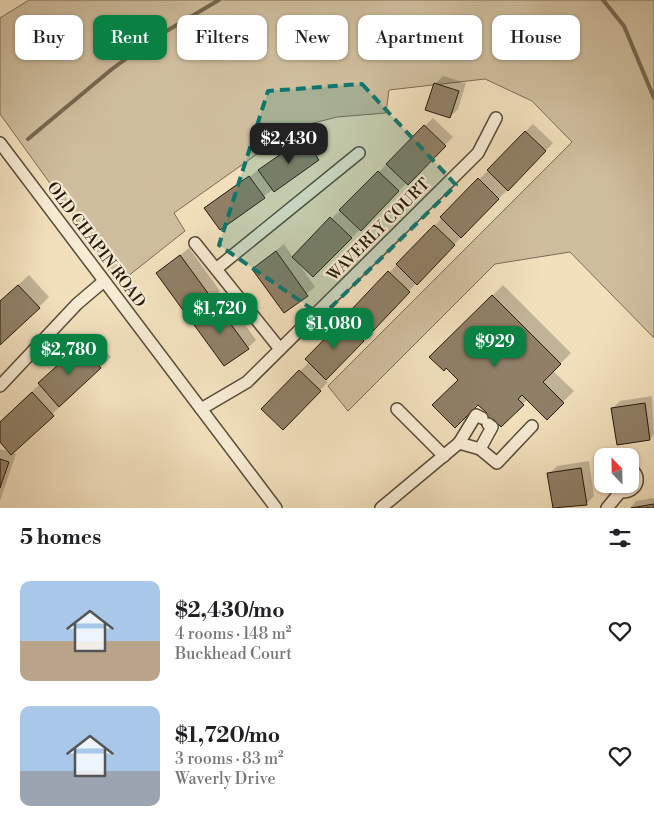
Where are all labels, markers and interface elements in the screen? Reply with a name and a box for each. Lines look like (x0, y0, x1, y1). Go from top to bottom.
chip: Buy (15, 15, 83, 60)
chip: Rent (93, 15, 167, 60)
chip: Filters (177, 15, 267, 60)
chip: New (277, 15, 348, 60)
chip: Apartment (358, 15, 482, 60)
chip: House (492, 15, 580, 60)
pin: $2,430 (248, 122, 330, 165)
text: $2,430 (261, 129, 317, 149)
street label: WAVERLY COURT (323, 174, 434, 286)
street label: OLD CHAPIN ROAD (42, 178, 150, 311)
pin: $1,720 (179, 292, 261, 335)
text: $1,720 (193, 299, 247, 319)
pin: $1,080 (293, 308, 375, 350)
text: $1,080 (306, 314, 362, 334)
pin: $929 (465, 326, 525, 368)
text: $929 (475, 332, 515, 352)
pin: $2,780 (28, 334, 110, 376)
text: $2,780 (41, 340, 97, 360)
north arrow (594, 448, 639, 492)
map controls (594, 448, 639, 493)
icon: filters (606, 524, 634, 552)
text: 5 homes (20, 525, 101, 551)
text: $2,430/mo (175, 598, 285, 624)
icon: home (60, 601, 120, 661)
icon: heart (606, 617, 634, 645)
text: 4 rooms · 148 m² (175, 624, 291, 644)
text: Buckhead Court (175, 644, 292, 664)
text: $1,720/mo (175, 723, 280, 749)
icon: home (60, 726, 120, 786)
icon: heart (606, 742, 634, 770)
text: 3 rooms · 83 m² (175, 749, 284, 769)
text: Waverly Drive (175, 769, 276, 789)

